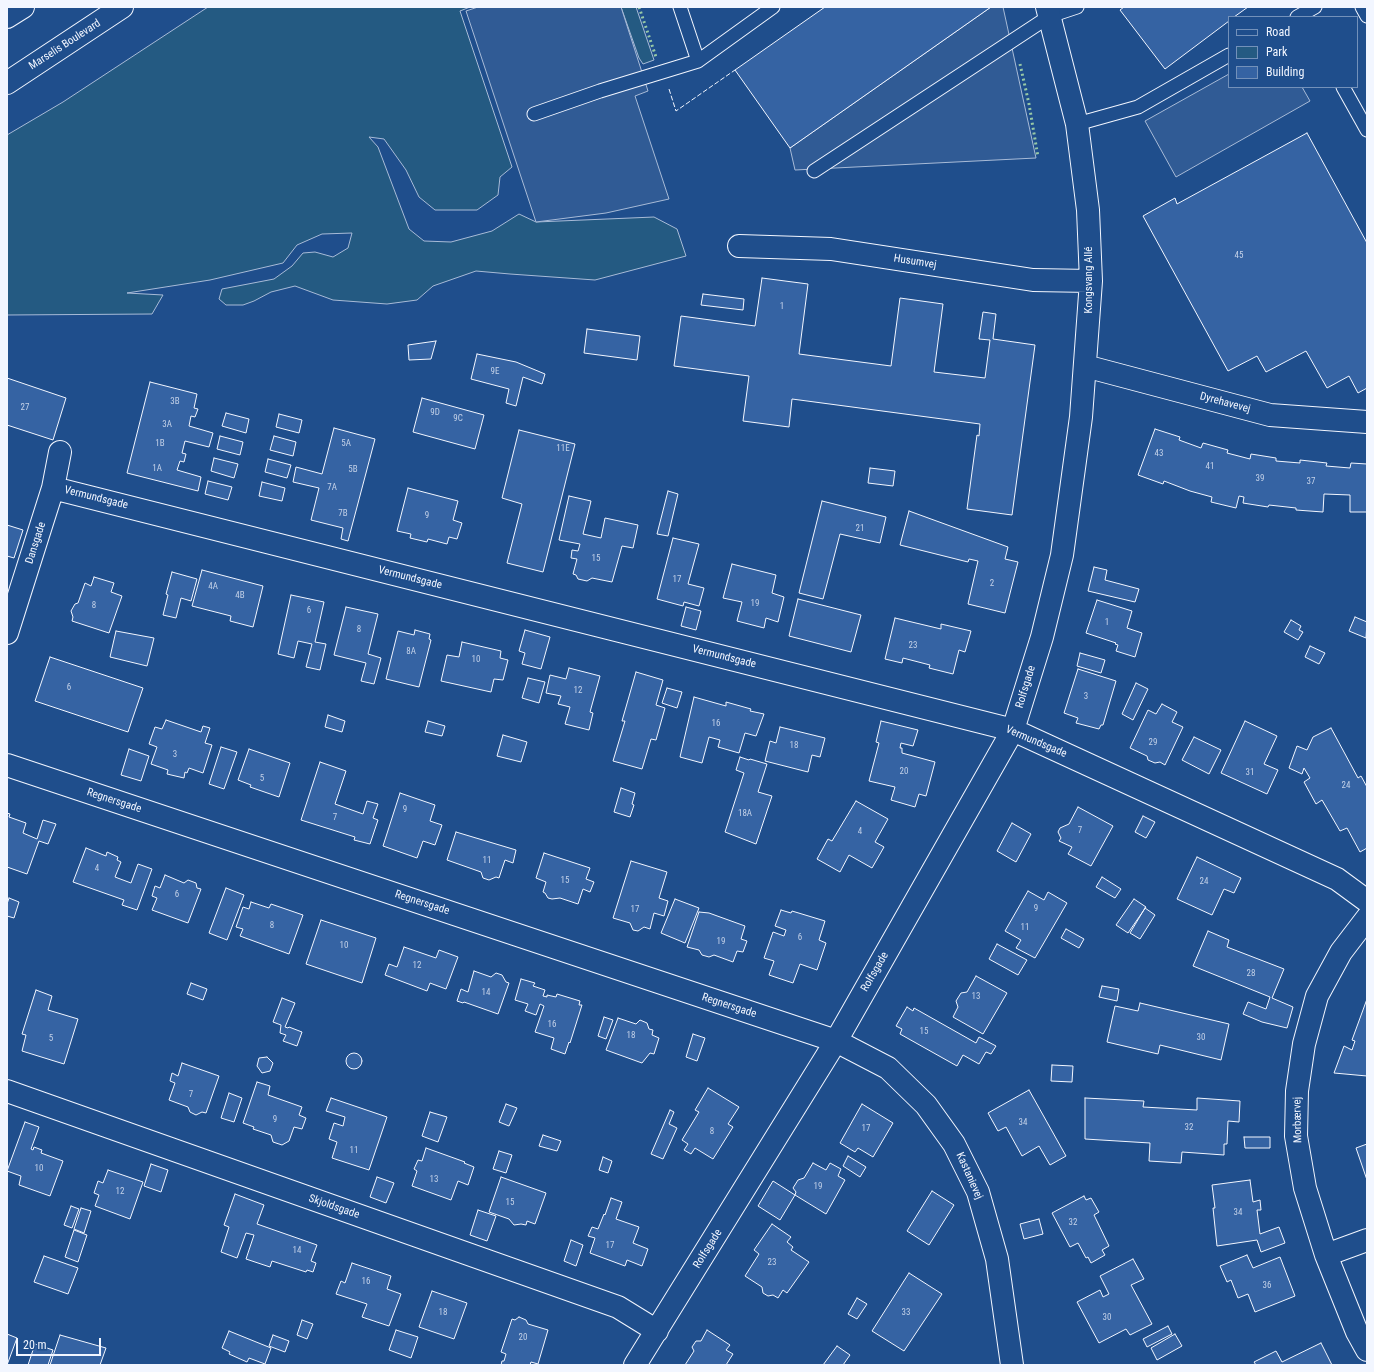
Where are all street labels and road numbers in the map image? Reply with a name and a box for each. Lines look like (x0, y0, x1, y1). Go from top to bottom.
street label: Marselis Boulevard (27, 17, 103, 73)
street label: Kongsvang Allé (1082, 247, 1096, 313)
street label: Husumvej (893, 252, 937, 272)
street label: Dyrehavevej (1198, 390, 1252, 416)
street label: Vermundsgade (63, 484, 129, 512)
street label: Dansgade (23, 520, 49, 566)
street label: Vermundsgade (377, 564, 443, 592)
street label: Vermundsgade (691, 643, 757, 671)
street label: Rolfsgade (1013, 664, 1039, 710)
street label: Vermundsgade (1003, 723, 1069, 761)
street label: Regnersgade (85, 786, 143, 816)
street label: Regnersgade (393, 888, 451, 918)
street label: Rolfsgade (858, 950, 892, 994)
street label: Regnersgade (700, 991, 758, 1021)
street label: Morbærvej (1291, 1097, 1305, 1143)
street label: Kastanievej (953, 1150, 985, 1202)
street label: Skjoldsgade (307, 1192, 361, 1222)
street label: Rolfsgade (691, 1227, 725, 1271)

